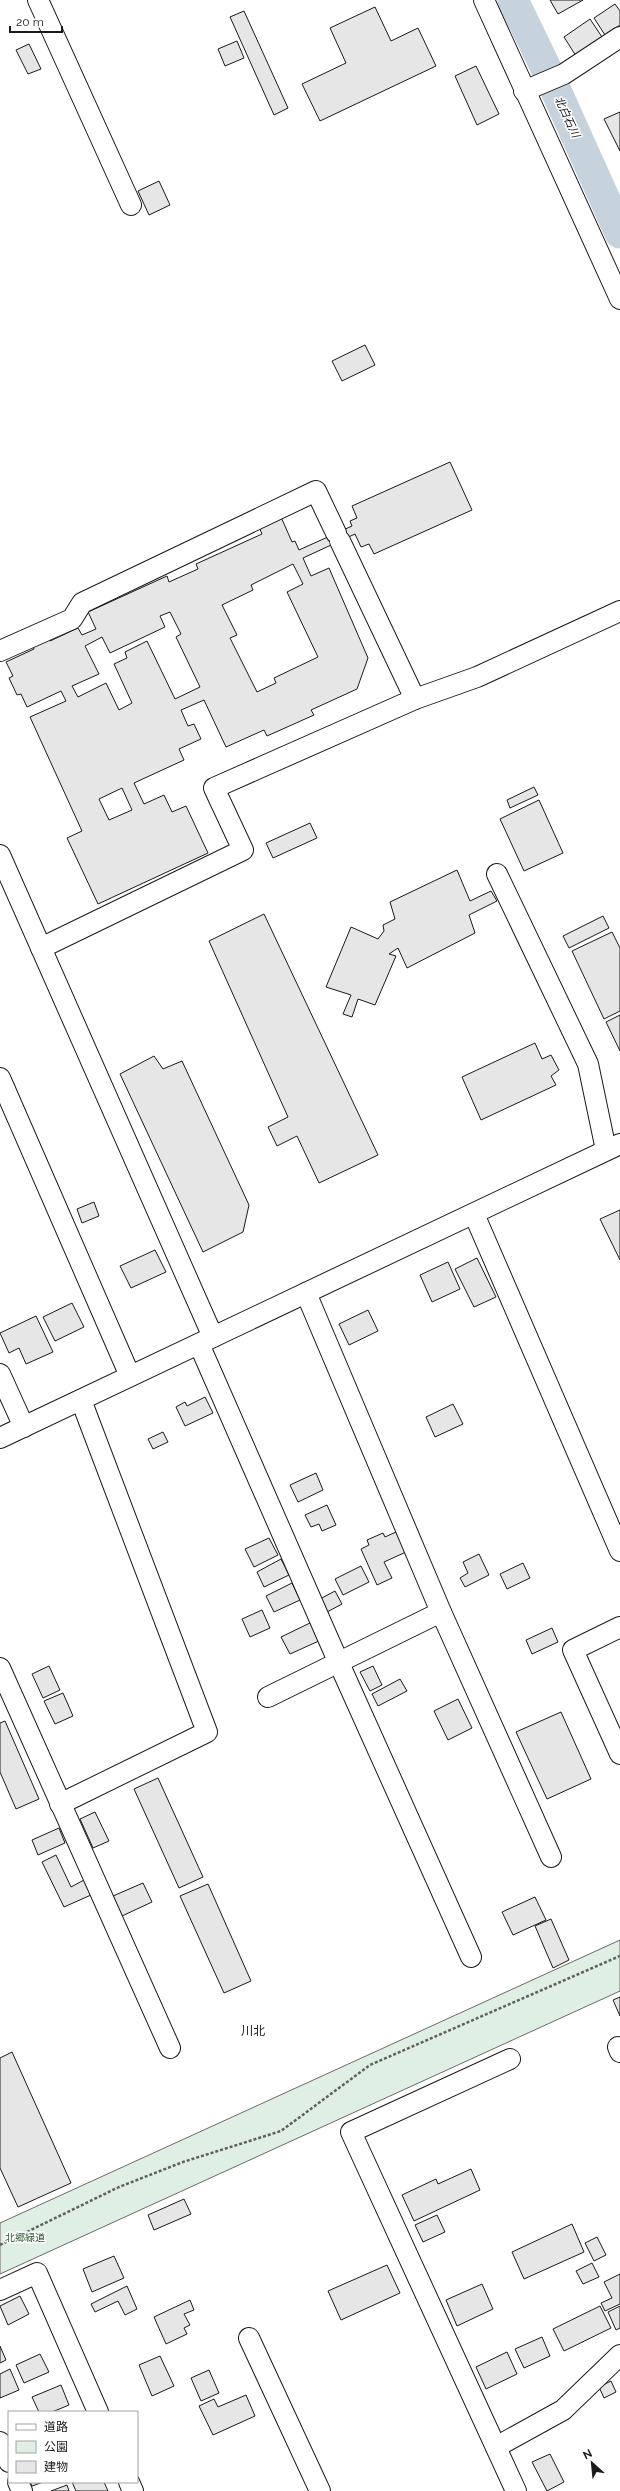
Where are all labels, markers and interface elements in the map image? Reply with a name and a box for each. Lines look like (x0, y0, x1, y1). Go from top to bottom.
scale bar (10, 8, 62, 34)
text: 20 m (16, 15, 44, 29)
water label: 北白石川 (552, 94, 583, 141)
district label: 川北 (241, 2024, 265, 2038)
park label: 北郷緑道 (5, 2232, 45, 2243)
legend (8, 2411, 138, 2483)
text: 道路 (44, 2420, 68, 2434)
text: 公園 (44, 2440, 68, 2454)
north arrow (572, 2443, 612, 2483)
text: N (581, 2447, 594, 2462)
text: 建物 (44, 2460, 68, 2474)

